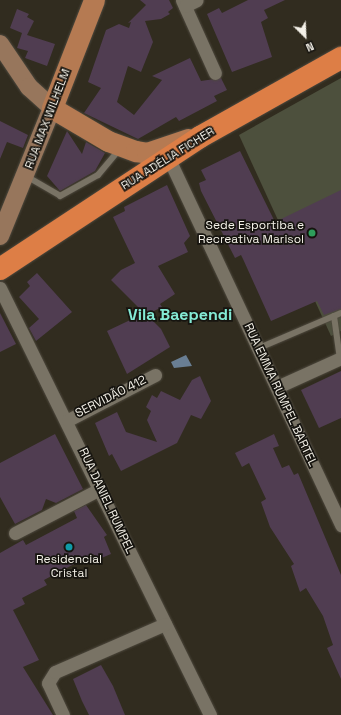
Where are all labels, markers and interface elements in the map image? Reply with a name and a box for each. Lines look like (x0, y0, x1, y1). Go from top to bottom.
north arrow (285, 16, 325, 56)
text: N (304, 39, 316, 55)
street label: RUA MAX WILHELM (22, 67, 74, 171)
street label: RUA ADÉLIA FICHER (118, 124, 218, 194)
place label: Sede Esportiba e Recreativa Marisol (198, 219, 304, 247)
marker: Sede Esportiba e Recreativa Marisol (307, 228, 317, 238)
district label: Vila Baependi (128, 305, 232, 325)
street label: RUA EMMA RUMPEL BARTEL (240, 321, 320, 469)
street label: SERVIDÃO 412 (73, 373, 149, 421)
street label: RUA DANIEL RUMPEL (75, 446, 137, 556)
marker: Residencial Cristal (64, 542, 74, 552)
place label: Residencial Cristal (36, 553, 102, 581)

